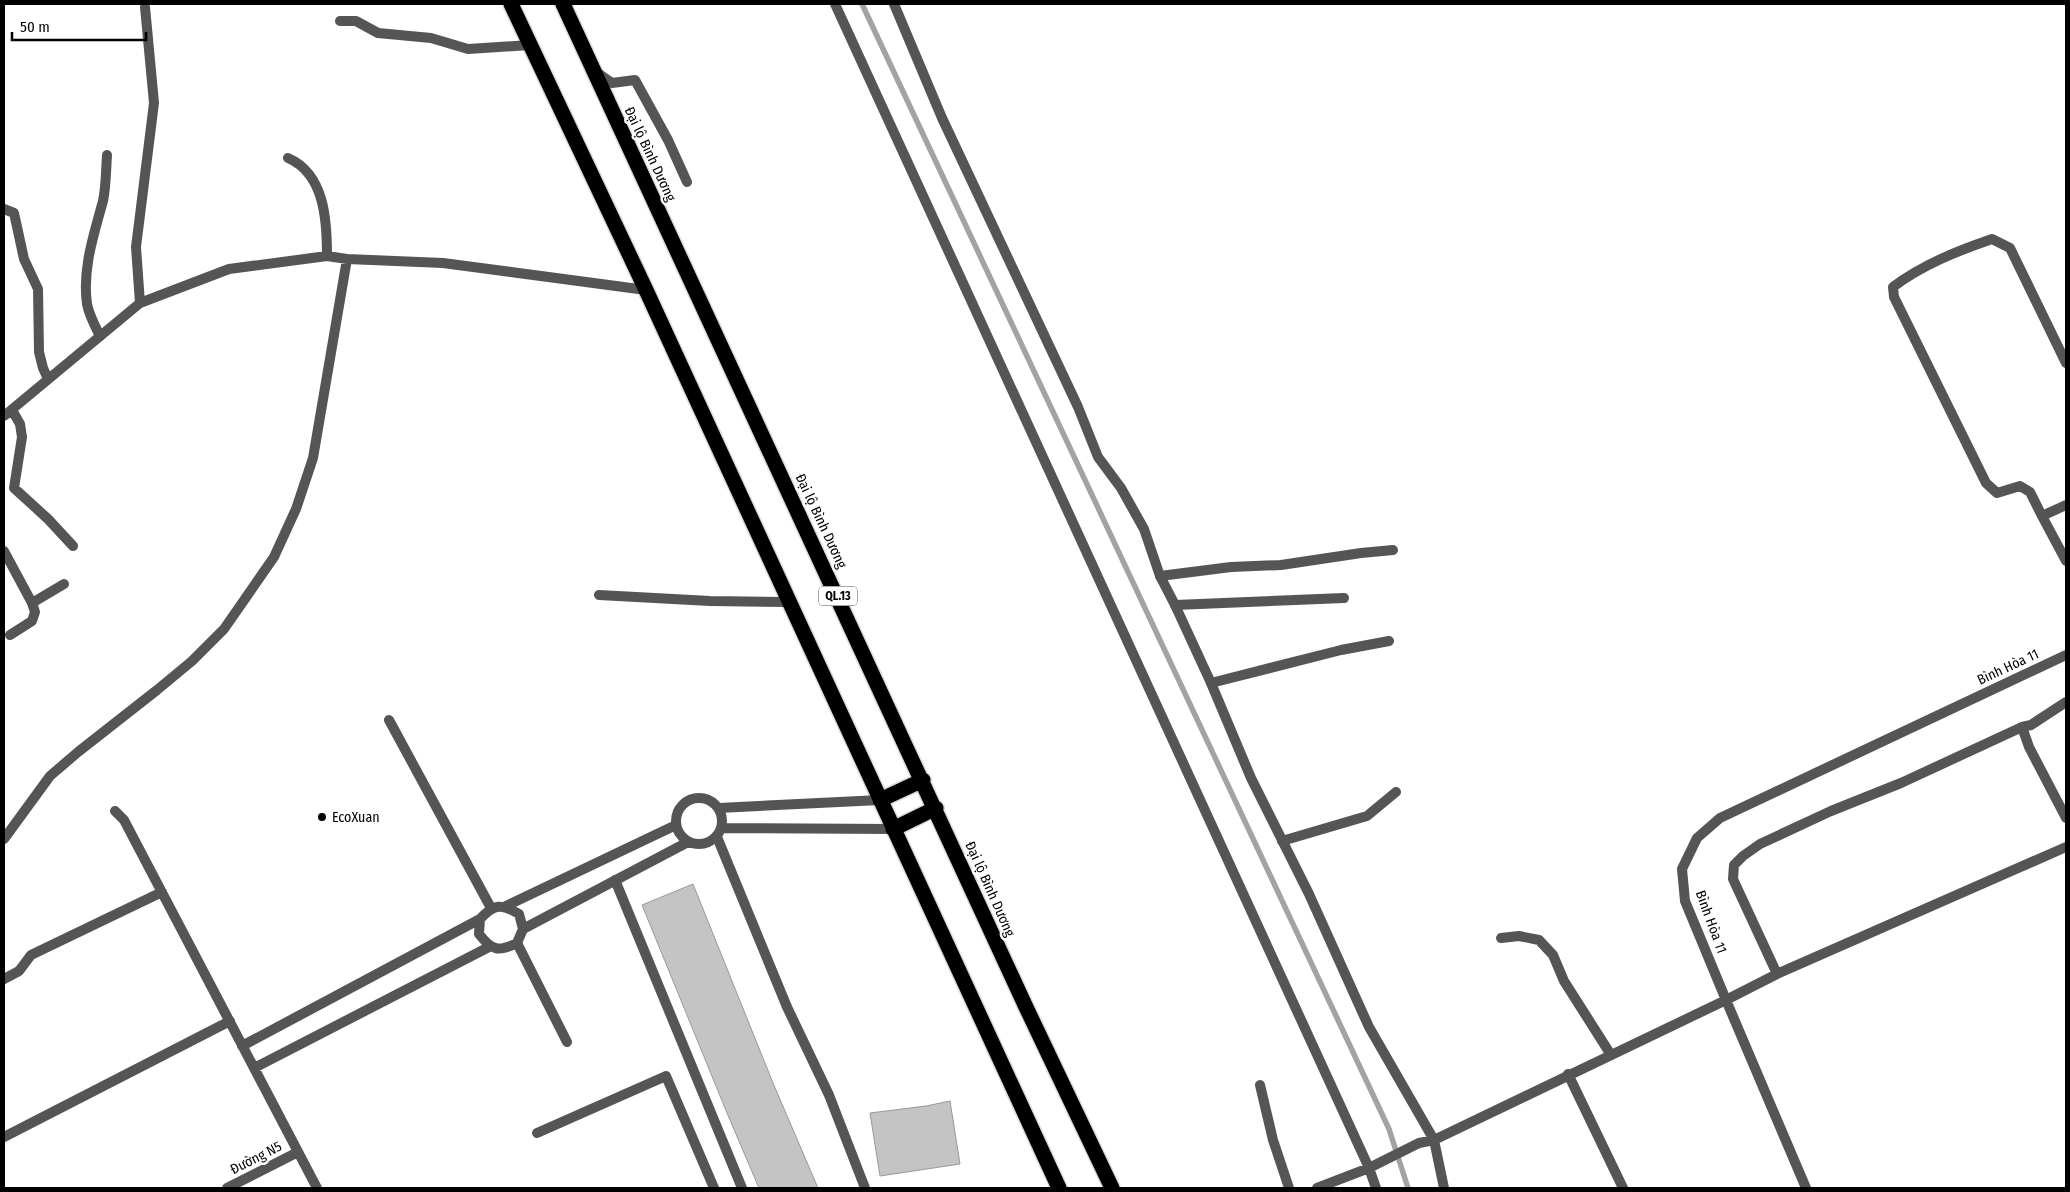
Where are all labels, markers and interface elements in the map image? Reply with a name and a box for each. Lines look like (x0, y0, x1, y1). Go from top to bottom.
scale bar (12, 10, 146, 42)
text: 50 m (20, 18, 50, 36)
street label: Đại lộ Bình Dương (621, 104, 680, 204)
street label: Đại lộ Bình Dương (792, 471, 851, 571)
road number: QL.13 (819, 586, 857, 606)
street label: Bình Hòa 11 (1975, 645, 2041, 689)
place label: EcoXuan (332, 809, 380, 826)
marker: EcoXuan (316, 811, 328, 823)
street label: Đại lộ Bình Dương (961, 839, 1019, 940)
street label: Bình Hòa 11 (1692, 888, 1730, 956)
street label: Đường N5 (227, 1138, 285, 1178)

